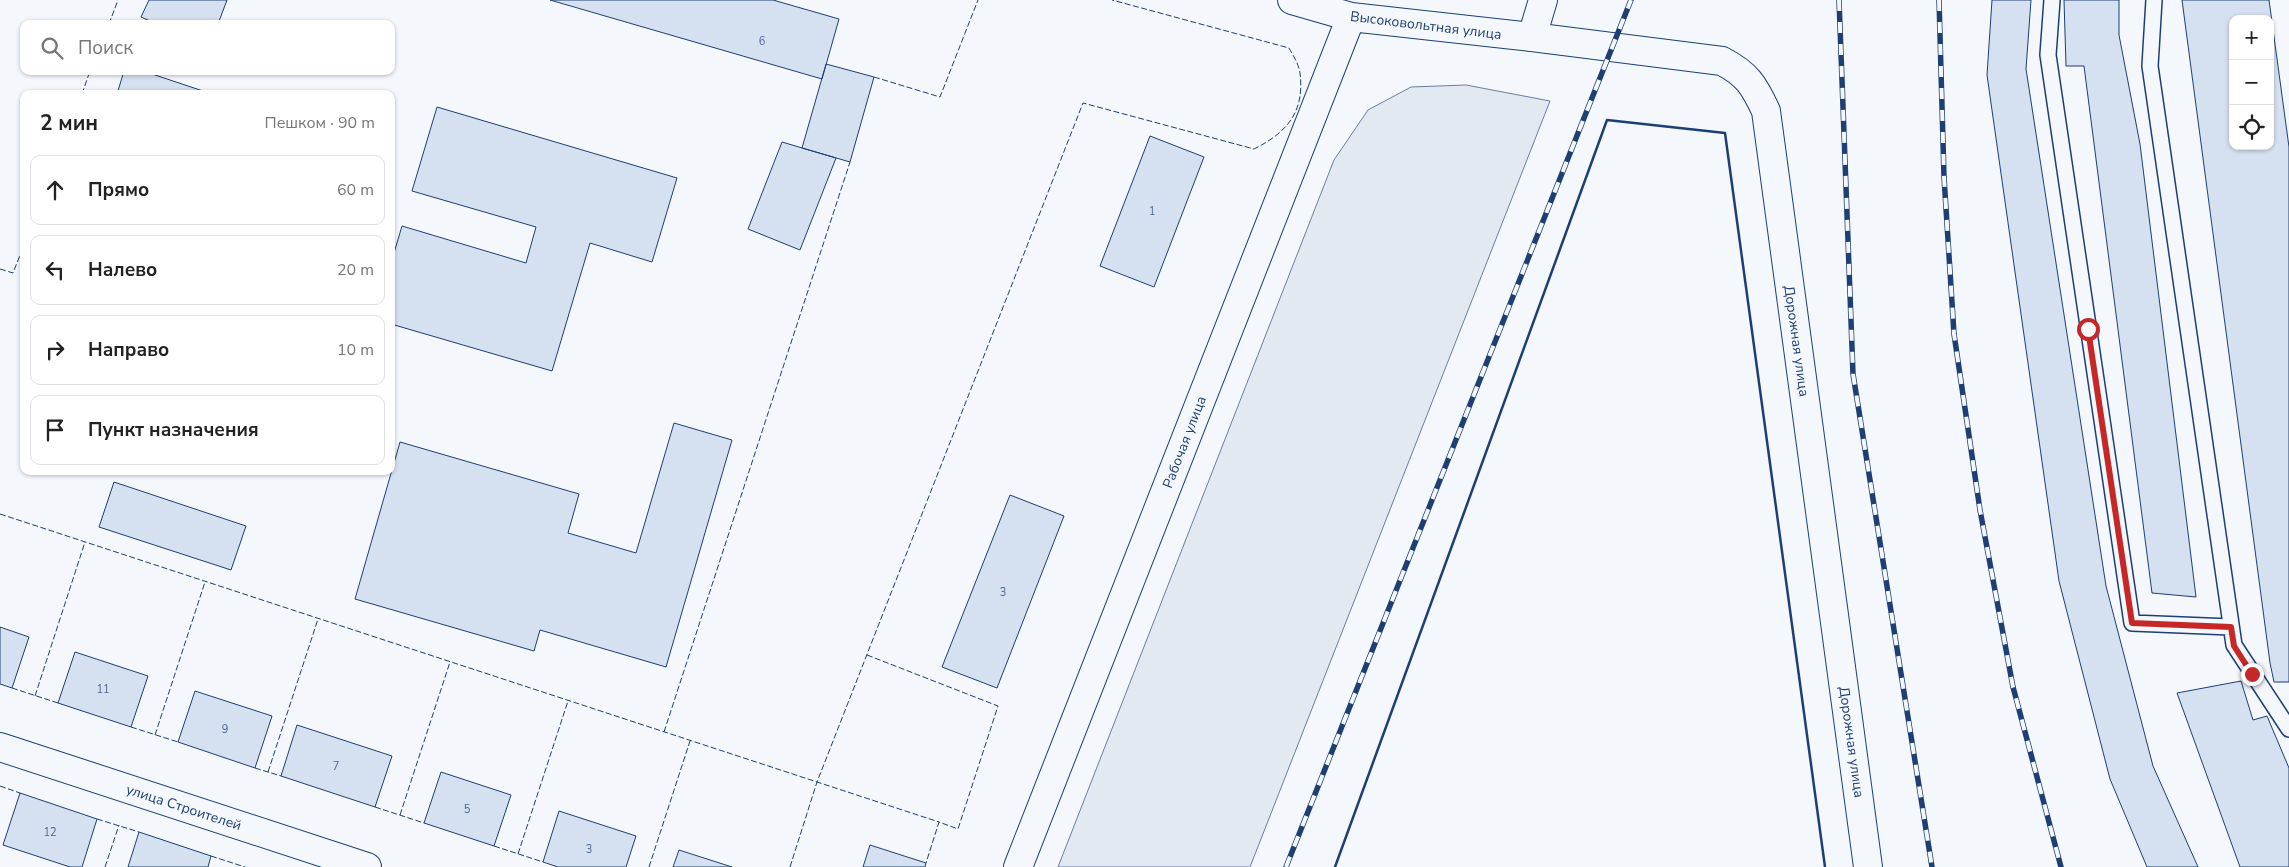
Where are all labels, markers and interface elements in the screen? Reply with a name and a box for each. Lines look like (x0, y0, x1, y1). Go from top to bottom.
street label: Высоковольтная улица (1349, 7, 1503, 44)
map controls (2229, 15, 2274, 150)
button: + (2229, 15, 2274, 60)
search box (20, 20, 395, 75)
icon: search (38, 34, 66, 62)
house number: 6 (759, 34, 766, 49)
text: Поиск (78, 35, 133, 61)
button: − (2229, 60, 2274, 105)
button: locate (2229, 105, 2274, 150)
text: 2 мин (40, 109, 98, 137)
text: Пешком · 90 m (265, 112, 375, 134)
icon: ahead (41, 176, 69, 204)
text: Прямо (88, 177, 149, 203)
text: 60 m (337, 179, 374, 201)
house number: 1 (1149, 204, 1155, 219)
icon: left (41, 256, 69, 284)
text: Налево (88, 257, 157, 283)
text: 20 m (337, 259, 374, 281)
street label: Дорожная улица (1779, 284, 1814, 398)
route start (2077, 318, 2100, 341)
icon: right (41, 336, 69, 364)
text: Направо (88, 337, 169, 363)
text: 10 m (337, 339, 374, 361)
street label: Рабочая улица (1158, 393, 1211, 491)
icon: arrive (41, 416, 69, 444)
text: Пункт назначения (88, 417, 259, 443)
house number: 3 (1000, 585, 1006, 600)
route end (2241, 663, 2264, 686)
house number: 11 (96, 682, 110, 697)
street label: Дорожная улица (1834, 685, 1869, 799)
house number: 9 (222, 722, 228, 737)
house number: 7 (333, 759, 339, 774)
street label: улица Строителей (124, 780, 244, 835)
house number: 5 (464, 802, 471, 817)
house number: 12 (43, 825, 57, 840)
house number: 3 (586, 842, 592, 857)

